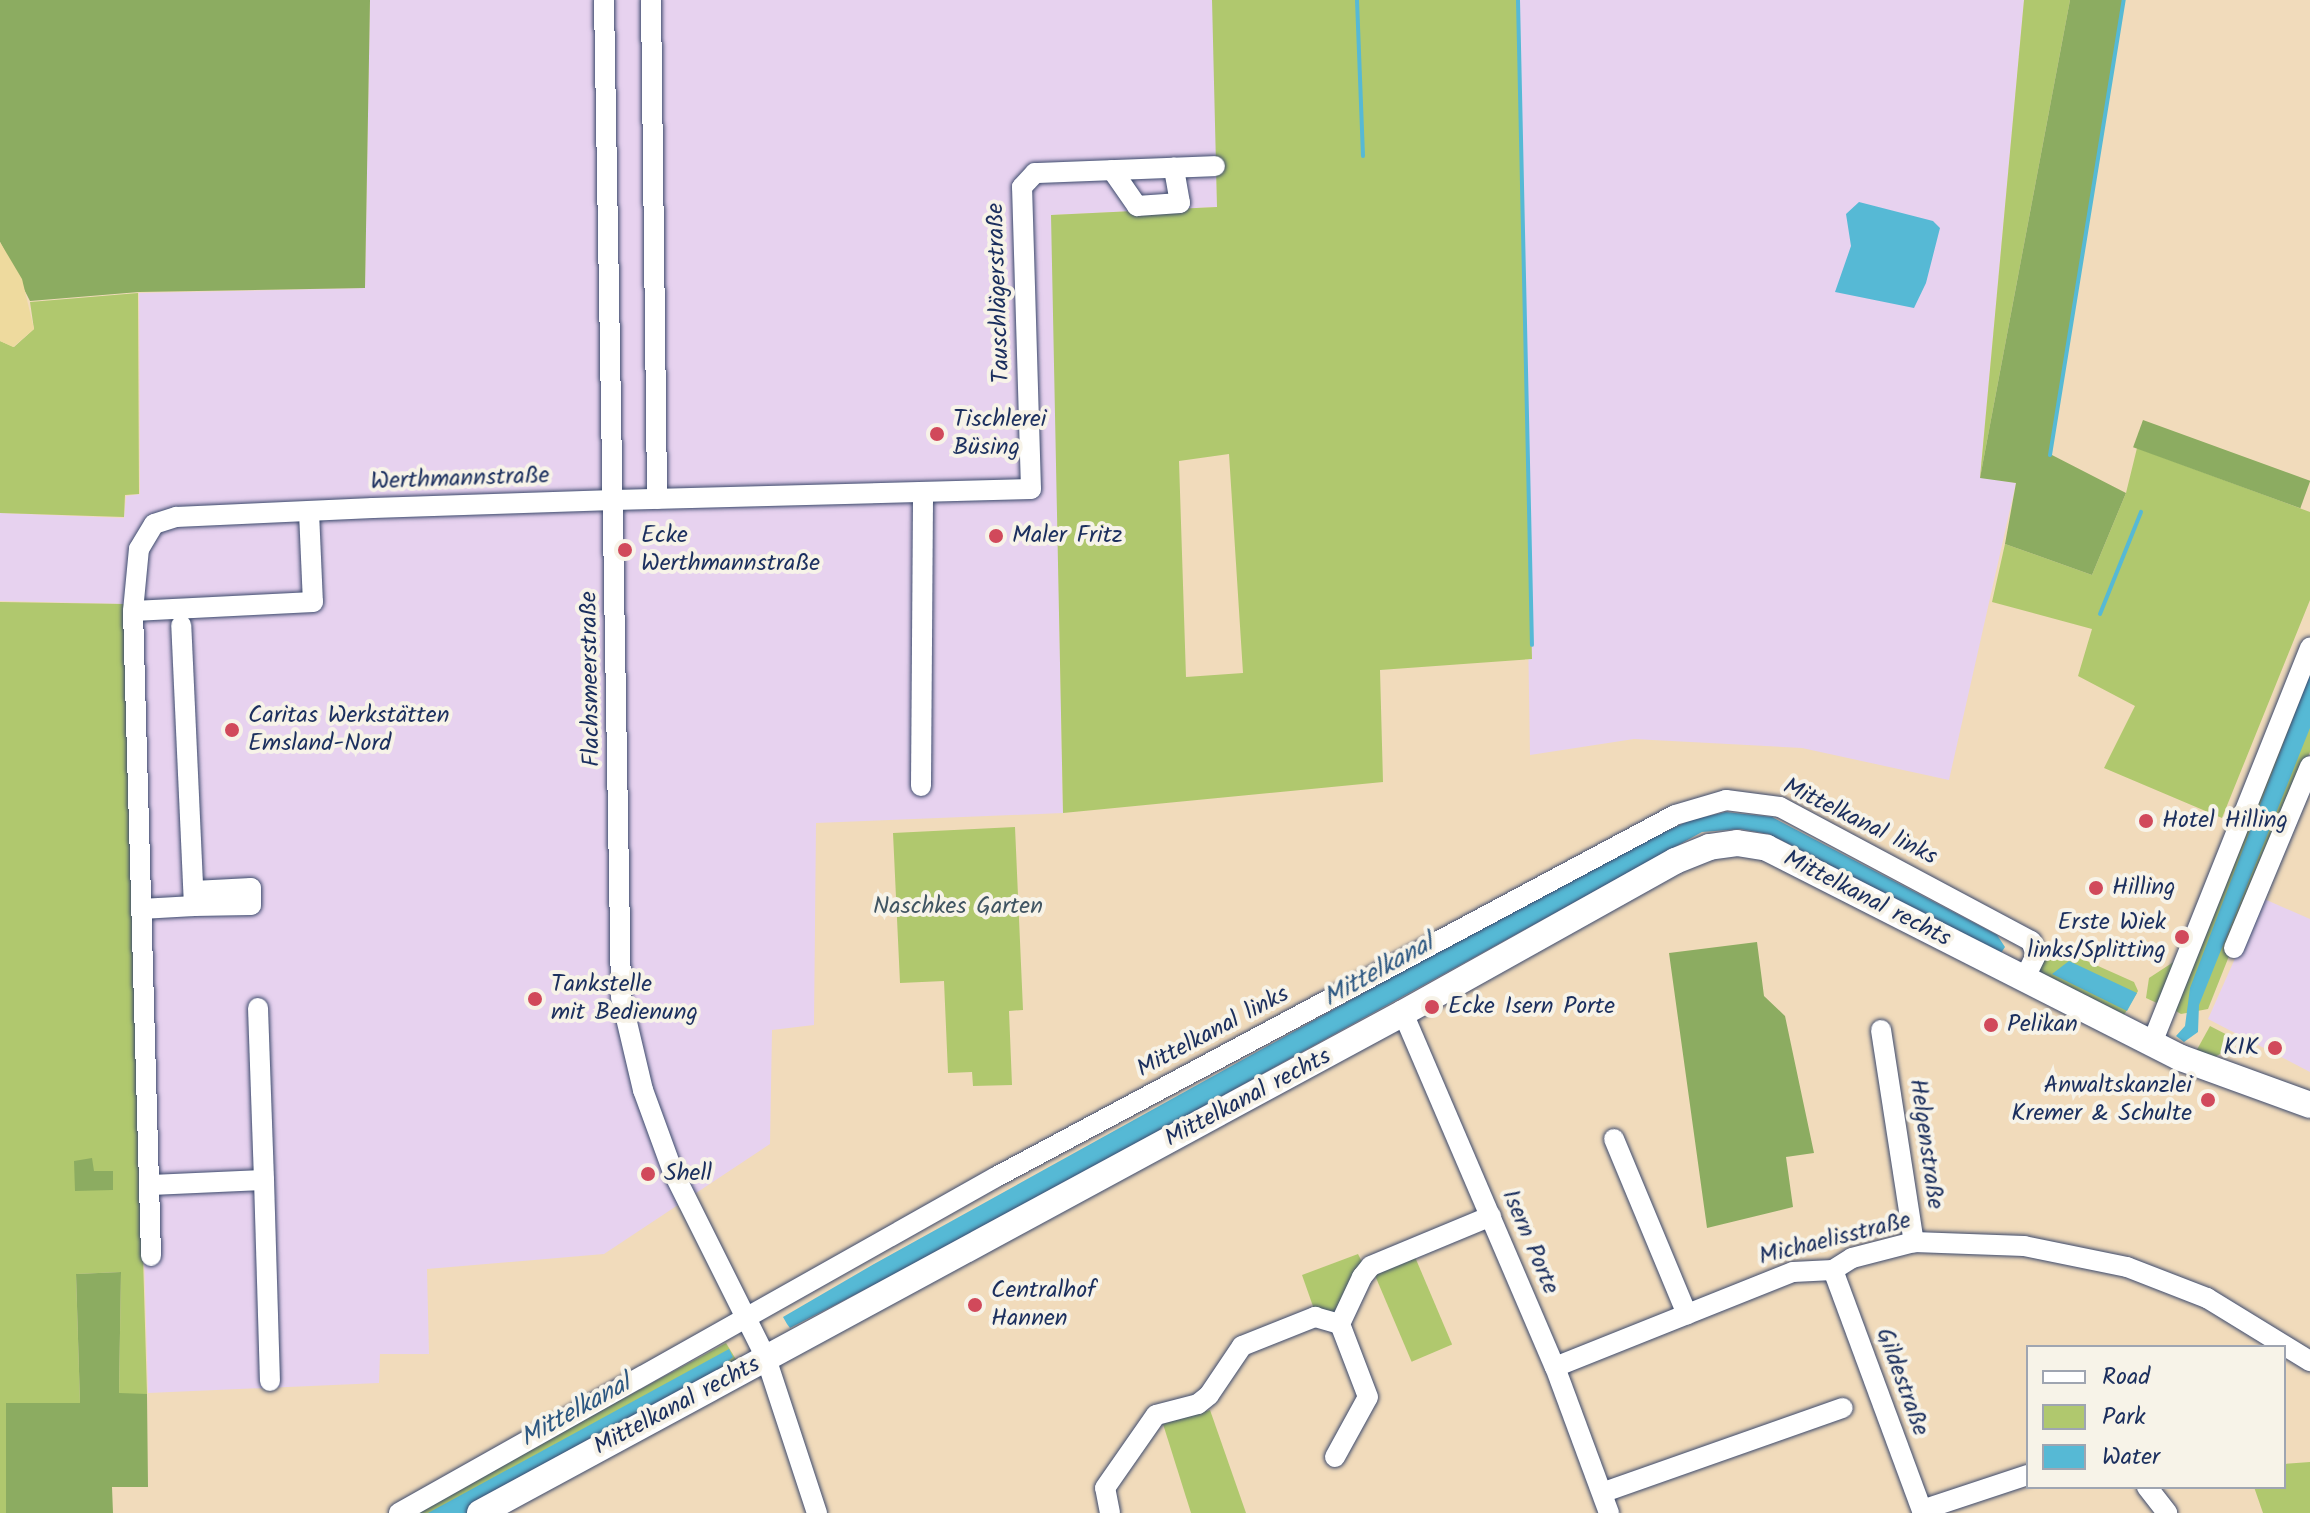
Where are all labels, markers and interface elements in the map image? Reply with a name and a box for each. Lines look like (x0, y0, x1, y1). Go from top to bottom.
street label: Tauschlägerstraße (981, 202, 1017, 384)
place label: Tischlerei Büsing (953, 406, 1046, 462)
marker: Tischlerei Büsing (928, 425, 946, 443)
street label: Werthmannstraße (370, 461, 550, 497)
place label: Ecke Werthmannstraße (641, 522, 820, 578)
place label: Maler Fritz (1012, 522, 1122, 550)
marker: Maler Fritz (987, 527, 1005, 545)
marker: Ecke Werthmannstraße (616, 541, 634, 559)
street label: Flachsmeerstraße (575, 591, 607, 767)
place label: Caritas Werkstätten Emsland-Nord (248, 702, 449, 758)
marker: Caritas Werkstätten Emsland-Nord (223, 721, 241, 739)
street label: Mittelkanal links (1778, 772, 1942, 872)
place label: Hotel Hilling (2162, 807, 2288, 835)
marker: Hotel Hilling (2137, 812, 2155, 830)
street label: Mittelkanal rechts (1779, 844, 1955, 954)
place label: Hilling (2112, 874, 2175, 902)
marker: Hilling (2087, 879, 2105, 897)
park label: Naschkes Garten (873, 893, 1043, 921)
place label: Erste Wiek links/Splitting (2027, 909, 2166, 965)
marker: Erste Wiek links/Splitting (2173, 928, 2191, 946)
water label: Mittelkanal (1318, 929, 1440, 1015)
place label: Tankstelle mit Bedienung (551, 971, 698, 1027)
street label: Mittelkanal links (1132, 980, 1294, 1084)
marker: Tankstelle mit Bedienung (526, 990, 544, 1008)
place label: Ecke Isern Porte (1448, 993, 1615, 1021)
marker: Ecke Isern Porte (1423, 998, 1441, 1016)
place label: Pelikan (2007, 1011, 2078, 1039)
marker: Pelikan (1982, 1016, 2000, 1034)
place label: KIK (2223, 1034, 2259, 1062)
marker: KIK (2266, 1039, 2284, 1057)
street label: Mittelkanal rechts (1160, 1042, 1336, 1154)
place label: Anwaltskanzlei Kremer & Schulte (2011, 1072, 2192, 1128)
street label: Helgenstraße (1903, 1077, 1949, 1211)
marker: Anwaltskanzlei Kremer & Schulte (2199, 1091, 2217, 1109)
place label: Shell (664, 1160, 712, 1188)
marker: Shell (639, 1165, 657, 1183)
street label: Isern Porte (1495, 1185, 1565, 1299)
street label: Michaelisstraße (1756, 1206, 1914, 1272)
place label: Centralhof Hannen (991, 1277, 1096, 1333)
marker: Centralhof Hannen (966, 1296, 984, 1314)
street label: Gildestraße (1869, 1324, 1935, 1440)
legend (2026, 1345, 2286, 1489)
street label: Mittelkanal rechts (589, 1350, 765, 1462)
text: Road (2102, 1358, 2150, 1397)
water label: Mittelkanal (515, 1369, 637, 1455)
text: Park (2102, 1398, 2146, 1437)
text: Water (2102, 1438, 2160, 1477)

